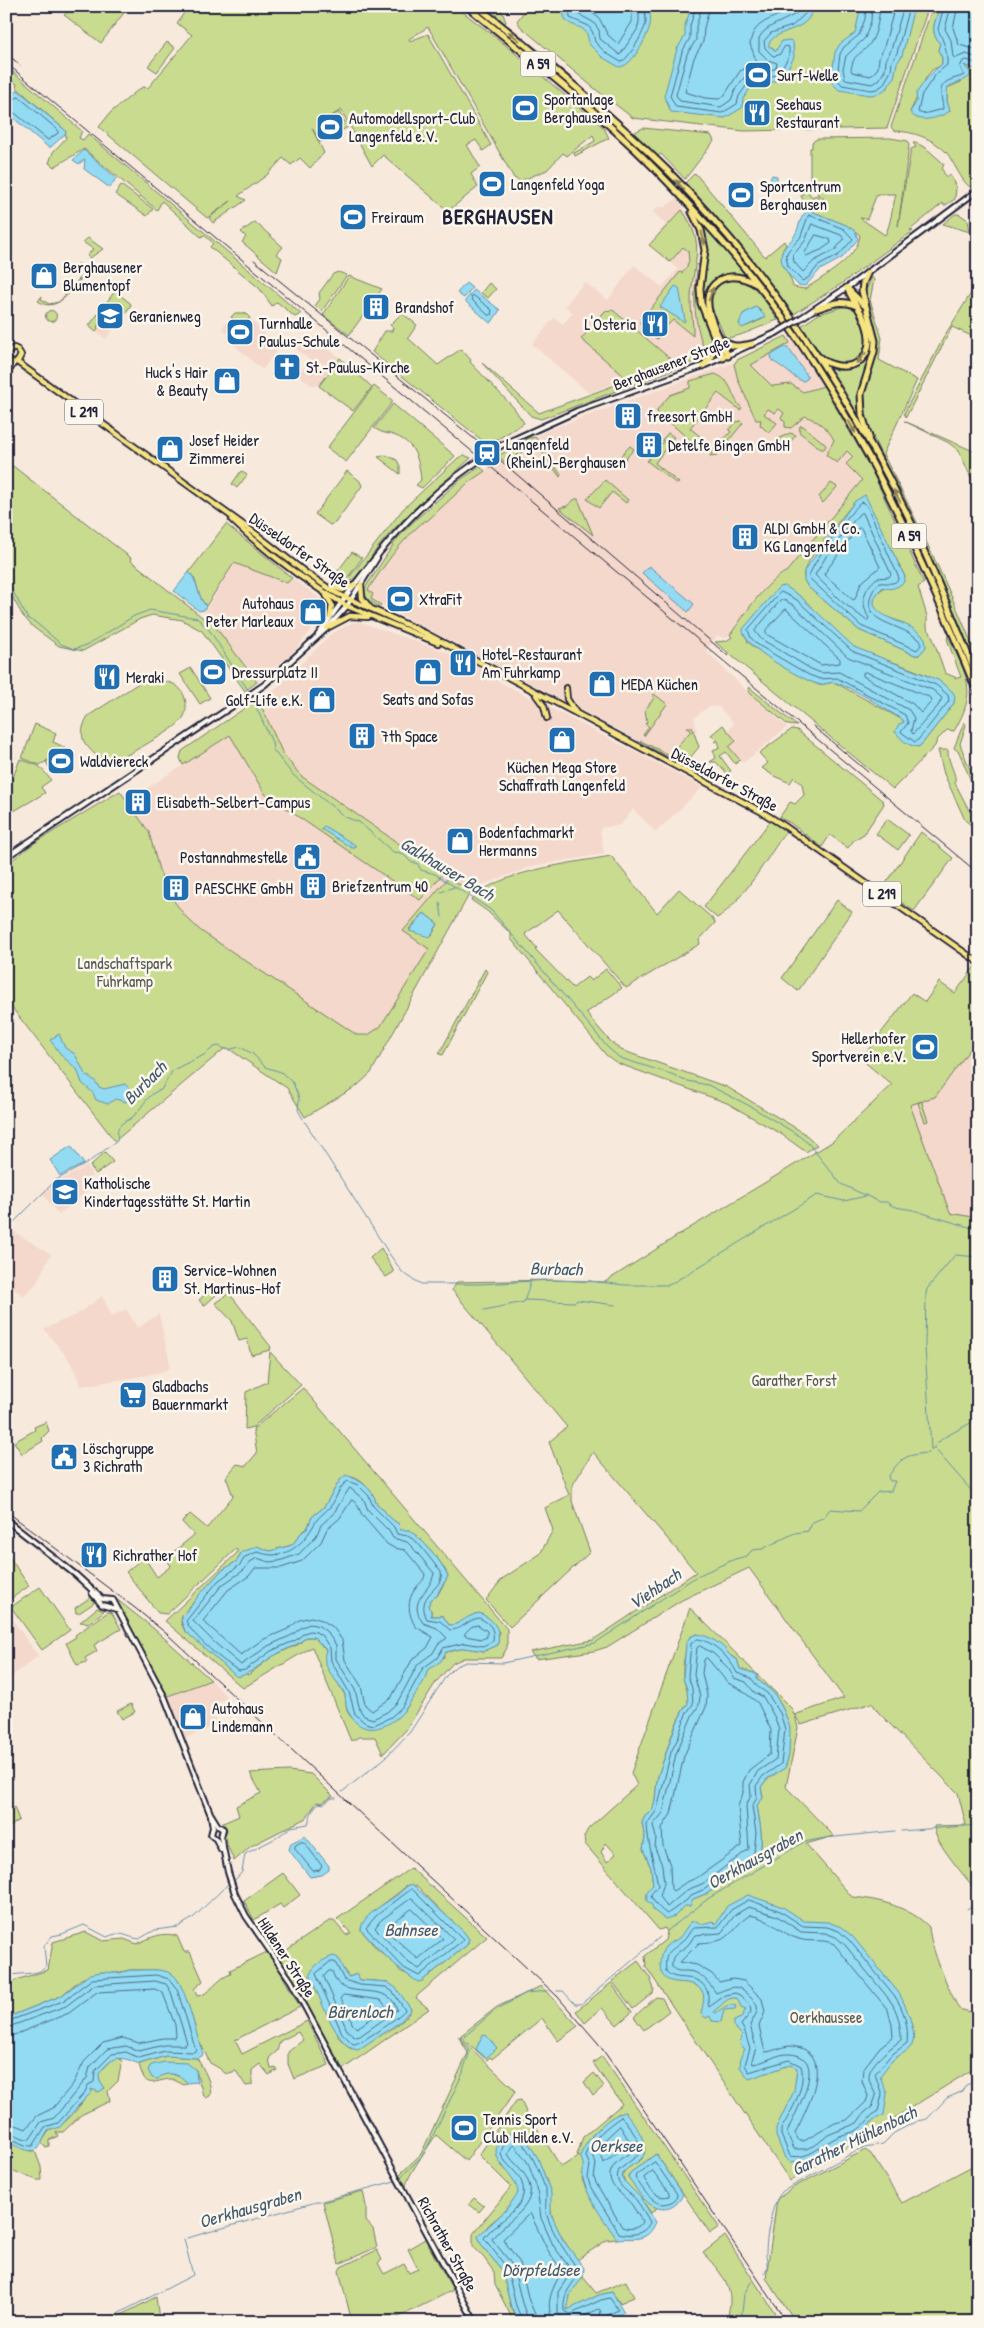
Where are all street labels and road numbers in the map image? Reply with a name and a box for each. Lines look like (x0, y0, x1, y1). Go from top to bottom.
road number: A 59 (520, 52, 556, 76)
street label: Berghausener Straße (610, 330, 733, 395)
road number: L 219 (65, 400, 103, 424)
street label: Düsseldorfer Straße (245, 507, 355, 593)
road number: A 59 (892, 524, 926, 548)
street label: Düsseldorfer Straße (668, 742, 783, 817)
road number: L 219 (863, 882, 901, 906)
street label: Hildener Straße (253, 1913, 321, 2002)
street label: Richrather Straße (413, 2193, 483, 2296)

